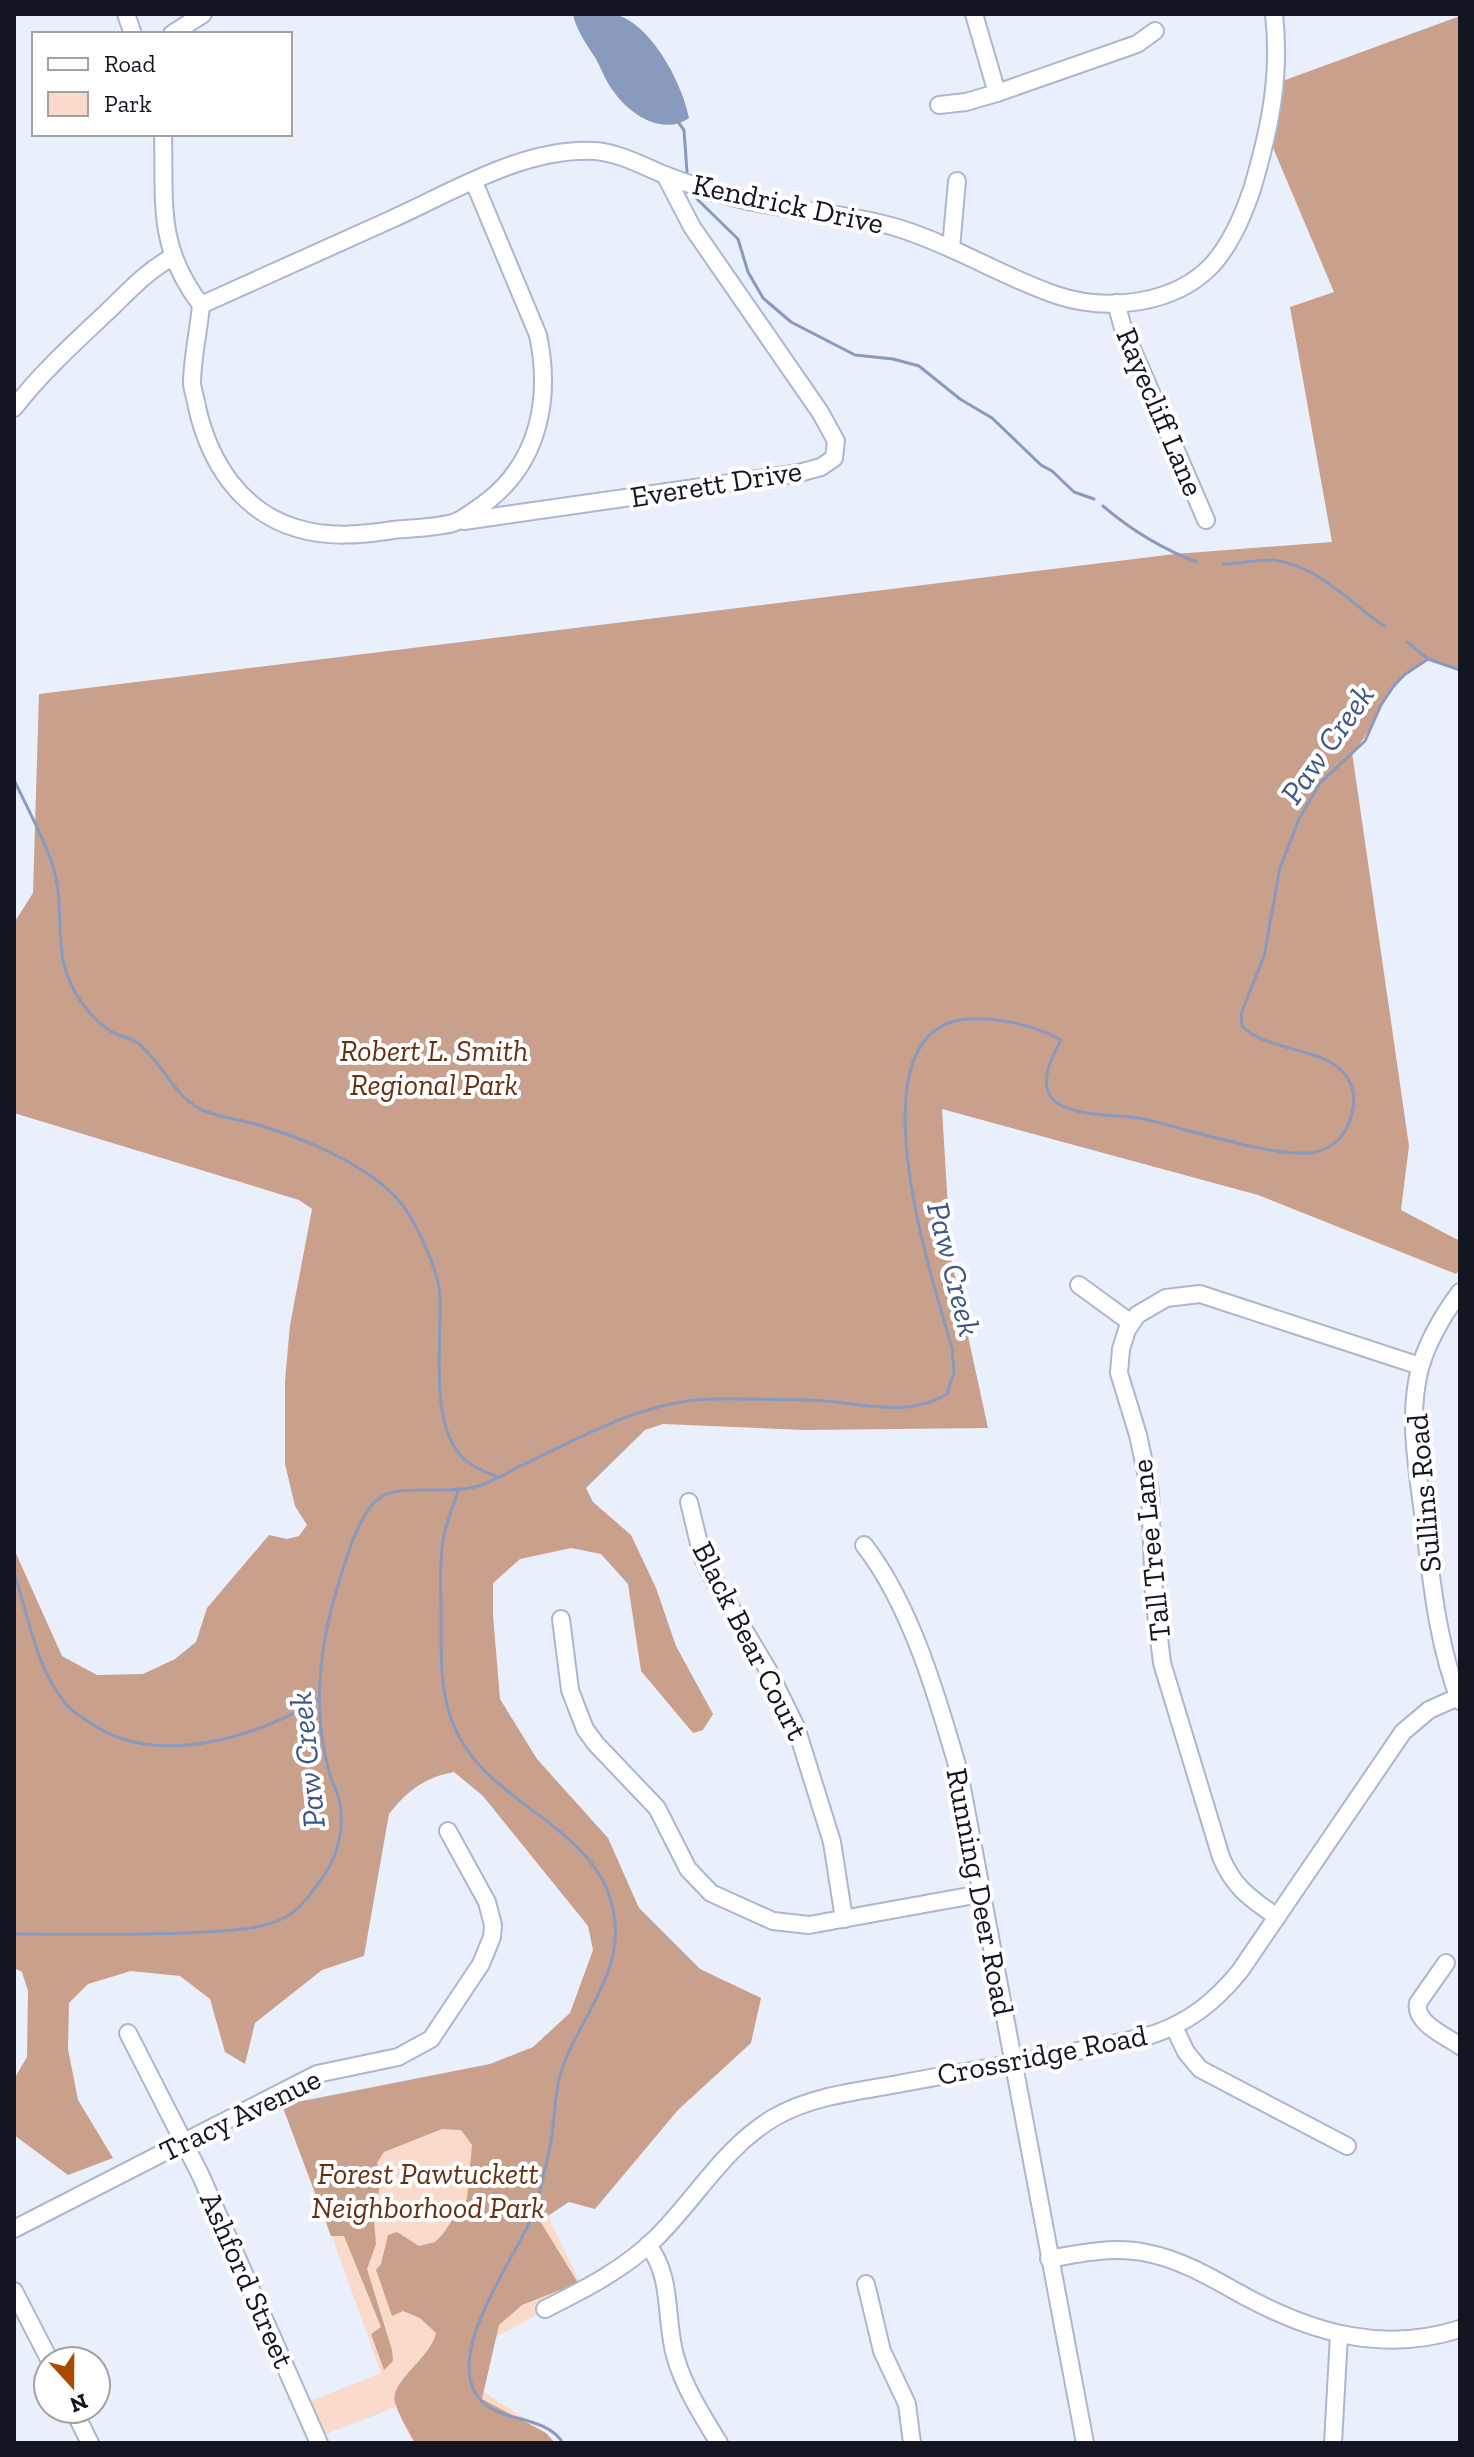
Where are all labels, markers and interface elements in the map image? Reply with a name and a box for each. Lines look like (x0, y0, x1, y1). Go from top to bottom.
legend (32, 32, 292, 136)
text: Road (104, 49, 156, 78)
text: Park (104, 89, 152, 118)
street label: Kendrick Drive (689, 166, 887, 242)
street label: Rayecliff Lane (1108, 323, 1212, 501)
street label: Everett Drive (628, 453, 804, 515)
water label: Paw Creek (1272, 677, 1382, 811)
park label: Robert L. Smith Regional Park (340, 1033, 528, 1103)
water label: Paw Creek (919, 1198, 989, 1340)
street label: Sullins Road (1399, 1412, 1449, 1574)
street label: Tall Tree Lane (1124, 1457, 1178, 1643)
street label: Black Bear Court (685, 1536, 815, 1746)
water label: Paw Creek (281, 1690, 333, 1830)
street label: Running Deer Road (938, 1765, 1022, 2019)
street label: Crossridge Road (934, 2017, 1150, 2093)
street label: Tracy Avenue (154, 2061, 326, 2169)
park label: Forest Pawtuckett Neighborhood Park (311, 2156, 545, 2226)
street label: Ashford Street (192, 2186, 302, 2374)
north arrow (32, 2345, 112, 2425)
text: N (66, 2388, 92, 2419)

